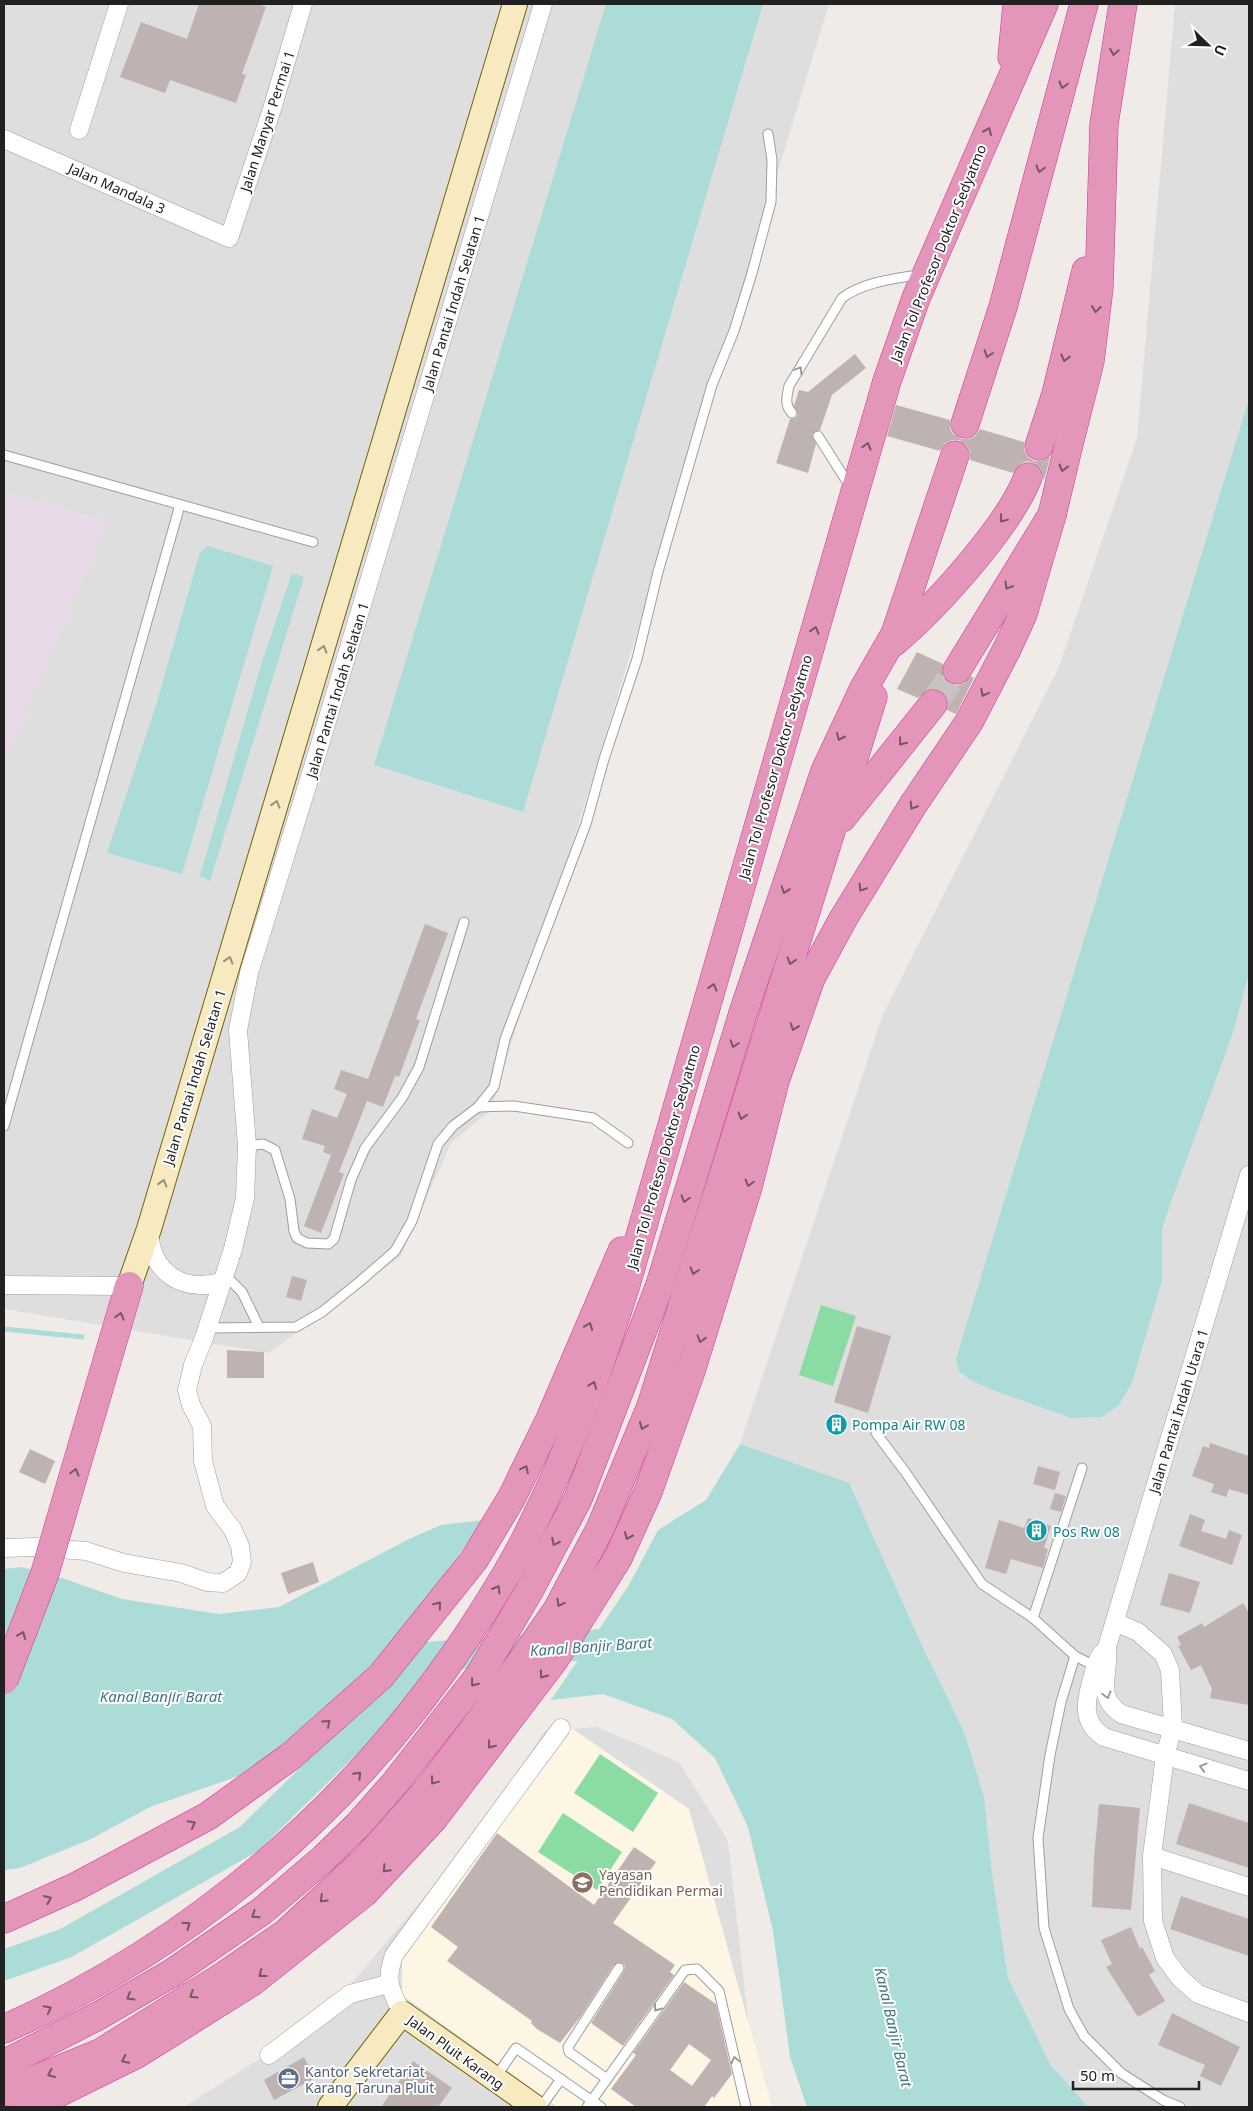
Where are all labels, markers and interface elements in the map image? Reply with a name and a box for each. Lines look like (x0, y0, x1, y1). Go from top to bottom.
north arrow (1183, 20, 1233, 70)
text: U (1210, 42, 1231, 59)
one-way arrow (1110, 47, 1120, 56)
street label: Jalan Manyar Permai 1 (235, 48, 299, 196)
one-way arrow (1058, 80, 1068, 88)
one-way arrow (981, 127, 992, 136)
street label: Jalan Tol Profesor Doktor Sedyatmo (885, 142, 990, 366)
street label: Jalan Mandala 3 (64, 157, 168, 218)
one-way arrow (1035, 165, 1046, 174)
street label: Jalan Pantai Indah Selatan 1 (417, 213, 489, 395)
one-way arrow (1091, 306, 1102, 314)
one-way arrow (984, 349, 994, 357)
one-way arrow (1060, 353, 1071, 362)
one-way arrow (793, 366, 803, 375)
one-way arrow (862, 442, 872, 450)
one-way arrow (1058, 464, 1069, 473)
one-way arrow (1001, 513, 1009, 522)
one-way arrow (1004, 581, 1014, 590)
street label: Jalan Pantai Indah Selatan 1 (301, 600, 373, 782)
one-way arrow (809, 626, 819, 635)
one-way arrow (317, 645, 327, 653)
street label: Jalan Tol Profesor Doktor Sedyatmo (733, 653, 816, 883)
one-way arrow (980, 687, 990, 696)
one-way arrow (835, 732, 846, 741)
one-way arrow (900, 736, 908, 745)
one-way arrow (910, 800, 919, 810)
one-way arrow (270, 801, 280, 809)
one-way arrow (859, 883, 869, 892)
one-way arrow (780, 885, 790, 894)
one-way arrow (224, 956, 234, 965)
one-way arrow (787, 957, 797, 965)
one-way arrow (707, 983, 717, 992)
street label: Jalan Pantai Indah Selatan 1 (158, 987, 230, 1169)
one-way arrow (790, 1022, 800, 1031)
one-way arrow (729, 1040, 739, 1048)
street label: Jalan Tol Profesor Doktor Sedyatmo (621, 1043, 704, 1273)
one-way arrow (738, 1112, 748, 1120)
one-way arrow (157, 1179, 167, 1187)
one-way arrow (745, 1179, 755, 1187)
one-way arrow (681, 1195, 691, 1203)
one-way arrow (689, 1267, 699, 1275)
one-way arrow (114, 1312, 124, 1320)
one-way arrow (584, 1322, 594, 1330)
street label: Jalan Pantai Indah Utara 1 (1143, 1327, 1212, 1497)
one-way arrow (697, 1334, 707, 1342)
one-way arrow (586, 1381, 597, 1390)
building icon: Pompa Air RW 08 (824, 1412, 848, 1436)
place label: Pompa Air RW 08 (852, 1415, 966, 1434)
one-way arrow (639, 1421, 649, 1429)
one-way arrow (519, 1465, 529, 1474)
one-way arrow (69, 1468, 79, 1476)
building icon: Pos Rw 08 (1025, 1519, 1049, 1543)
place label: Pos Rw 08 (1053, 1522, 1120, 1541)
one-way arrow (624, 1531, 634, 1540)
one-way arrow (551, 1537, 561, 1546)
one-way arrow (491, 1585, 501, 1594)
one-way arrow (556, 1598, 566, 1607)
one-way arrow (433, 1602, 441, 1611)
one-way arrow (16, 1631, 26, 1640)
water label: Kanal Banjir Barat (529, 1632, 654, 1660)
one-way arrow (540, 1669, 550, 1678)
one-way arrow (471, 1677, 480, 1687)
water label: Kanal Banjir Barat (100, 1686, 223, 1706)
one-way arrow (1101, 1690, 1111, 1699)
one-way arrow (322, 1720, 331, 1729)
one-way arrow (488, 1739, 496, 1748)
one-way arrow (1199, 1763, 1207, 1773)
one-way arrow (352, 1771, 361, 1780)
one-way arrow (432, 1775, 440, 1784)
one-way arrow (187, 1820, 196, 1830)
one-way arrow (383, 1864, 392, 1873)
place label: Yayasan Pendidikan Permai (599, 1865, 723, 1900)
school or university icon: Yayasan Pendidikan Permai (571, 1870, 595, 1894)
one-way arrow (319, 1893, 328, 1902)
one-way arrow (43, 1895, 52, 1906)
one-way arrow (251, 1909, 260, 1918)
one-way arrow (181, 1922, 191, 1931)
water label: Kanal Banjir Barat (870, 1965, 918, 2090)
one-way arrow (259, 1968, 268, 1977)
one-way arrow (189, 1989, 198, 1999)
one-way arrow (127, 1991, 136, 2001)
one-way arrow (654, 2002, 663, 2012)
one-way arrow (43, 2005, 52, 2015)
street label: Jalan Pluit Karang (402, 2009, 508, 2094)
one-way arrow (121, 2054, 130, 2064)
one-way arrow (730, 2055, 741, 2064)
scale bar (1073, 2058, 1199, 2090)
place label: Kantor Sekretariat Karang Taruna Pluit (305, 2062, 434, 2097)
text: 50 m (1080, 2065, 1115, 2085)
one-way arrow (47, 2067, 56, 2078)
office icon: Kantor Sekretariat Karang Taruna Pluit (277, 2067, 301, 2091)

